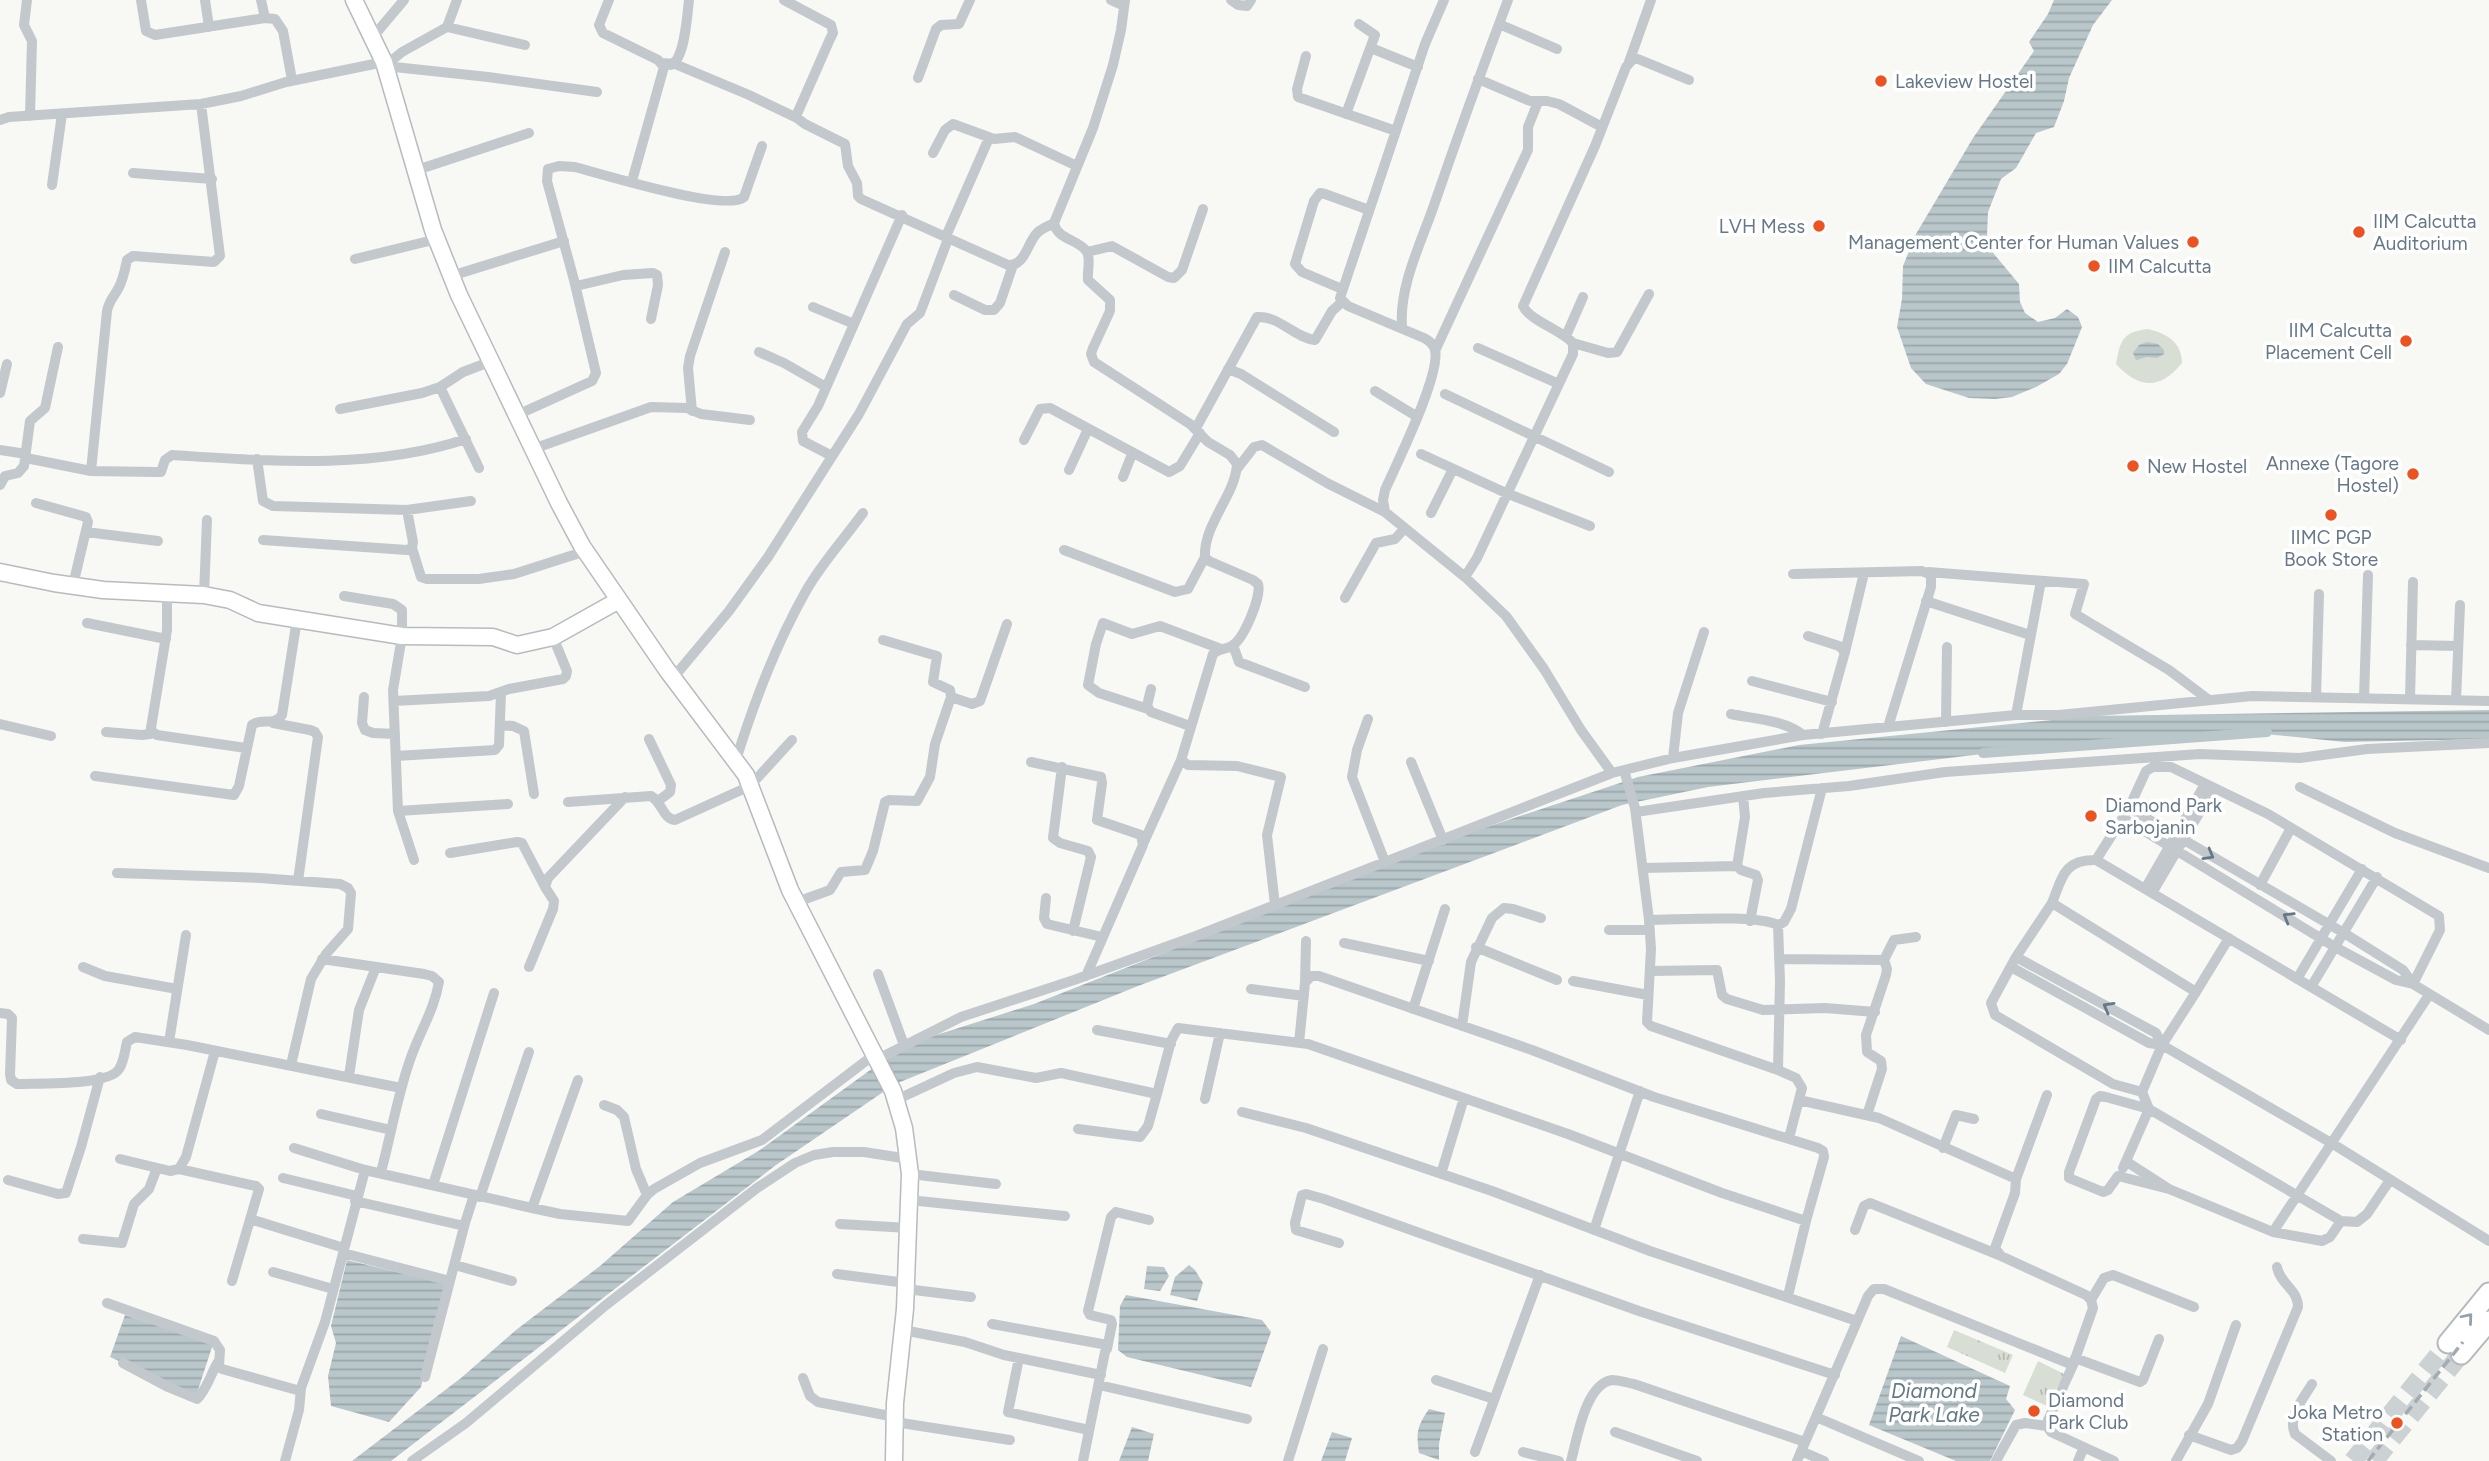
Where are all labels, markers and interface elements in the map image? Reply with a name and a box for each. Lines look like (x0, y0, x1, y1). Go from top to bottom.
place label: Lakeview Hostel (1895, 70, 2034, 93)
marker: Lakeview Hostel (1873, 73, 1889, 89)
place label: IIM Calcutta Auditorium (2373, 210, 2477, 255)
place label: LVH Mess (1719, 215, 1805, 238)
marker: LVH Mess (1811, 218, 1827, 234)
marker: IIM Calcutta Auditorium (2351, 224, 2367, 240)
place label: Management Center for Human Values (1848, 231, 2179, 254)
marker: Management Center for Human Values (2185, 234, 2201, 250)
place label: IIM Calcutta (2108, 255, 2212, 278)
marker: IIM Calcutta (2086, 258, 2102, 274)
place label: IIM Calcutta Placement Cell (2265, 319, 2392, 364)
marker: IIM Calcutta Placement Cell (2398, 333, 2414, 349)
place label: Annexe (Tagore Hostel) (2266, 452, 2399, 497)
place label: New Hostel (2147, 455, 2247, 478)
marker: New Hostel (2125, 458, 2141, 474)
marker: Annexe (Tagore Hostel) (2405, 466, 2421, 482)
marker: IIMC PGP Book Store (2323, 507, 2339, 523)
place label: IIMC PGP Book Store (2284, 526, 2378, 571)
place label: Diamond Park Sarbojanin (2105, 794, 2223, 839)
marker: Diamond Park Sarbojanin (2083, 808, 2099, 824)
one-way arrow (2202, 847, 2215, 860)
one-way arrow (2283, 912, 2296, 925)
one-way arrow (2103, 1002, 2115, 1015)
one-way arrow (2460, 1313, 2473, 1325)
water label: Diamond Park Lake (1888, 1378, 1980, 1427)
place label: Diamond Park Club (2048, 1389, 2128, 1434)
place label: Joka Metro Station (2288, 1401, 2383, 1446)
marker: Diamond Park Club (2026, 1403, 2042, 1419)
marker: Joka Metro Station (2389, 1415, 2405, 1431)

